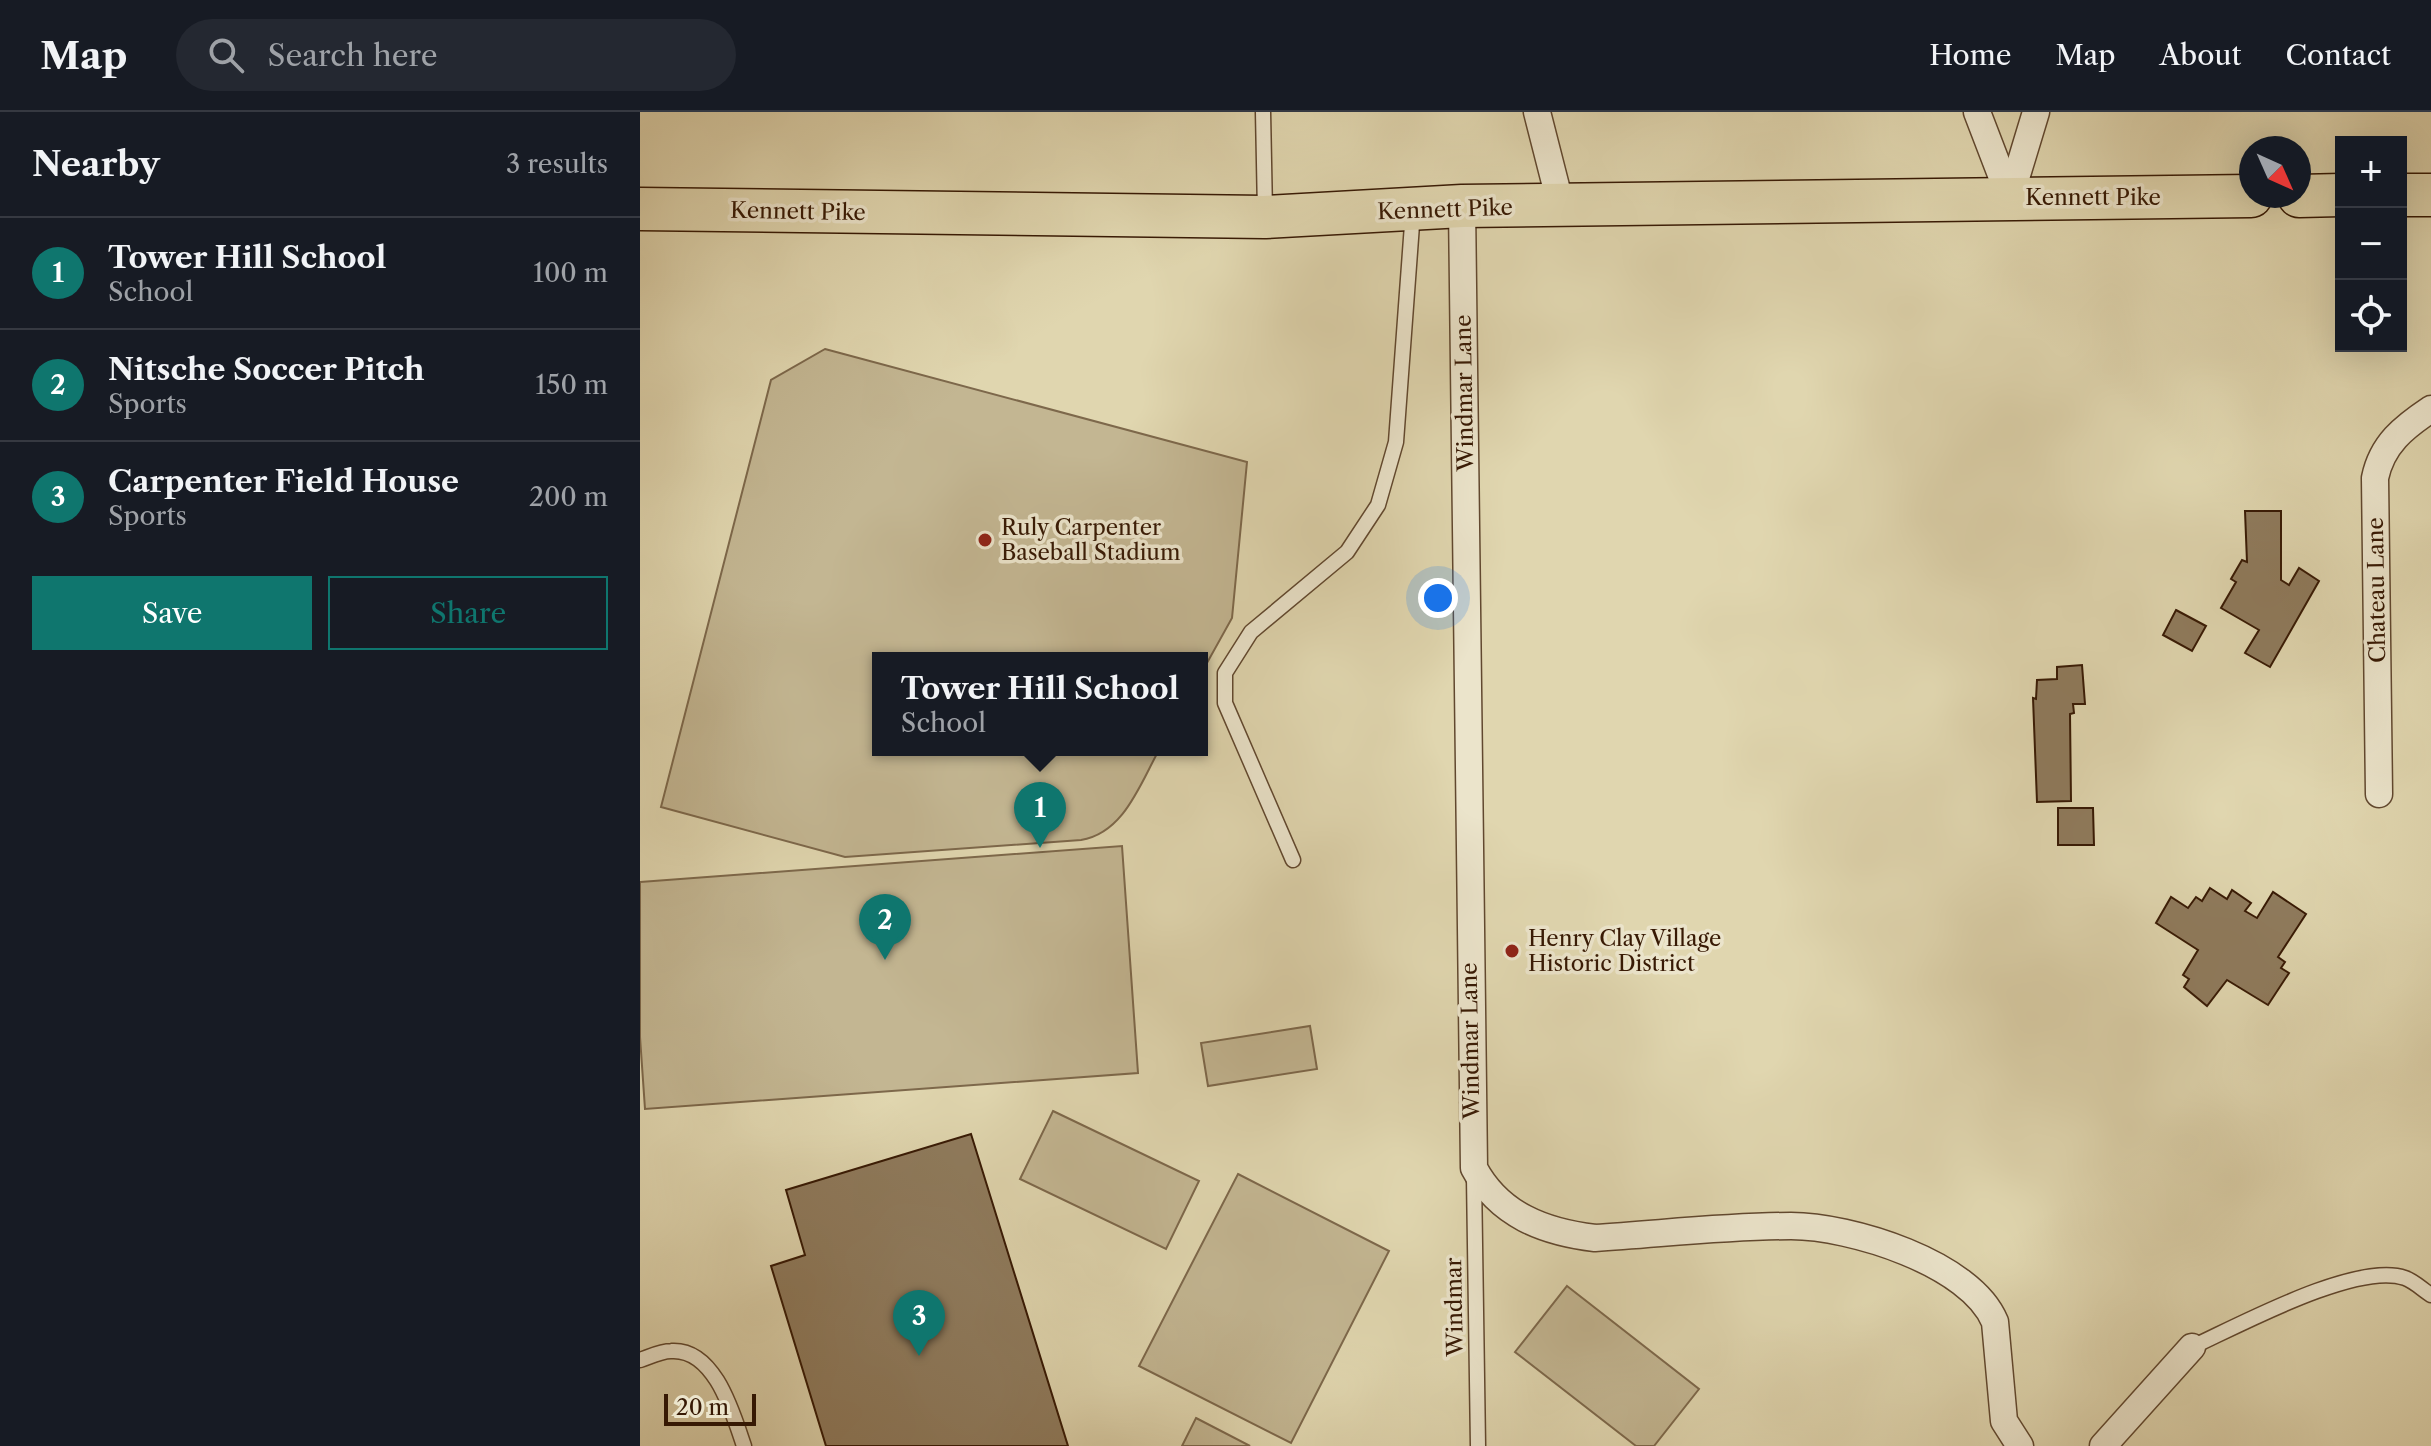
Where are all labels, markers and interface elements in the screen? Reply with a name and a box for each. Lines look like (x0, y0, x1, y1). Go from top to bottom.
search box (176, 19, 736, 91)
text: Map (40, 32, 128, 79)
icon: search (204, 33, 248, 77)
text: Search here (268, 37, 438, 74)
text: Home (1929, 38, 2011, 72)
text: Map (2055, 38, 2115, 72)
text: About (2159, 38, 2241, 72)
text: Contact (2285, 38, 2391, 72)
north arrow (2239, 136, 2311, 208)
map controls (2335, 136, 2407, 352)
button: + (2335, 136, 2407, 208)
text: Nearby (32, 143, 160, 185)
text: 3 results (506, 148, 608, 180)
street label: Kennett Pike (2025, 184, 2161, 211)
street label: Kennett Pike (1377, 194, 1513, 225)
street label: Kennett Pike (730, 197, 866, 226)
button: − (2335, 208, 2407, 280)
text: Tower Hill School (108, 239, 386, 276)
text: 1 (52, 257, 64, 289)
text: 100 m (533, 257, 608, 289)
text: School (108, 276, 193, 308)
button: locate (2335, 280, 2407, 352)
street label: Windmar Lane (1450, 314, 1479, 473)
text: Nitsche Soccer Pitch (108, 351, 425, 388)
text: 2 (50, 369, 66, 401)
text: 150 m (535, 369, 608, 401)
text: Sports (108, 388, 187, 420)
text: Carpenter Field House (108, 463, 459, 500)
text: 3 (51, 481, 65, 513)
text: 200 m (529, 481, 608, 513)
text: Sports (108, 500, 187, 532)
place label: Ruly Carpenter Baseball Stadium (1001, 514, 1181, 566)
street label: Chateau Lane (2362, 517, 2391, 663)
marker: Ruly Carpenter Baseball Stadium (976, 531, 994, 549)
button: Save (32, 576, 312, 650)
button: Share (328, 576, 608, 650)
your location (1418, 578, 1458, 618)
popup (872, 652, 1208, 756)
text: Tower Hill School (901, 670, 1179, 707)
text: School (901, 707, 986, 739)
pin: 1 (1014, 782, 1066, 848)
pin: 2 (859, 894, 911, 960)
place label: Henry Clay Village Historic District (1528, 925, 1721, 977)
marker: Henry Clay Village Historic District (1503, 942, 1521, 960)
street label: Windmar Lane (1456, 962, 1485, 1121)
street label: Windmar (1440, 1257, 1469, 1358)
pin: 3 (893, 1290, 945, 1356)
scale bar (664, 1390, 756, 1426)
text: 20 m (676, 1394, 729, 1421)

